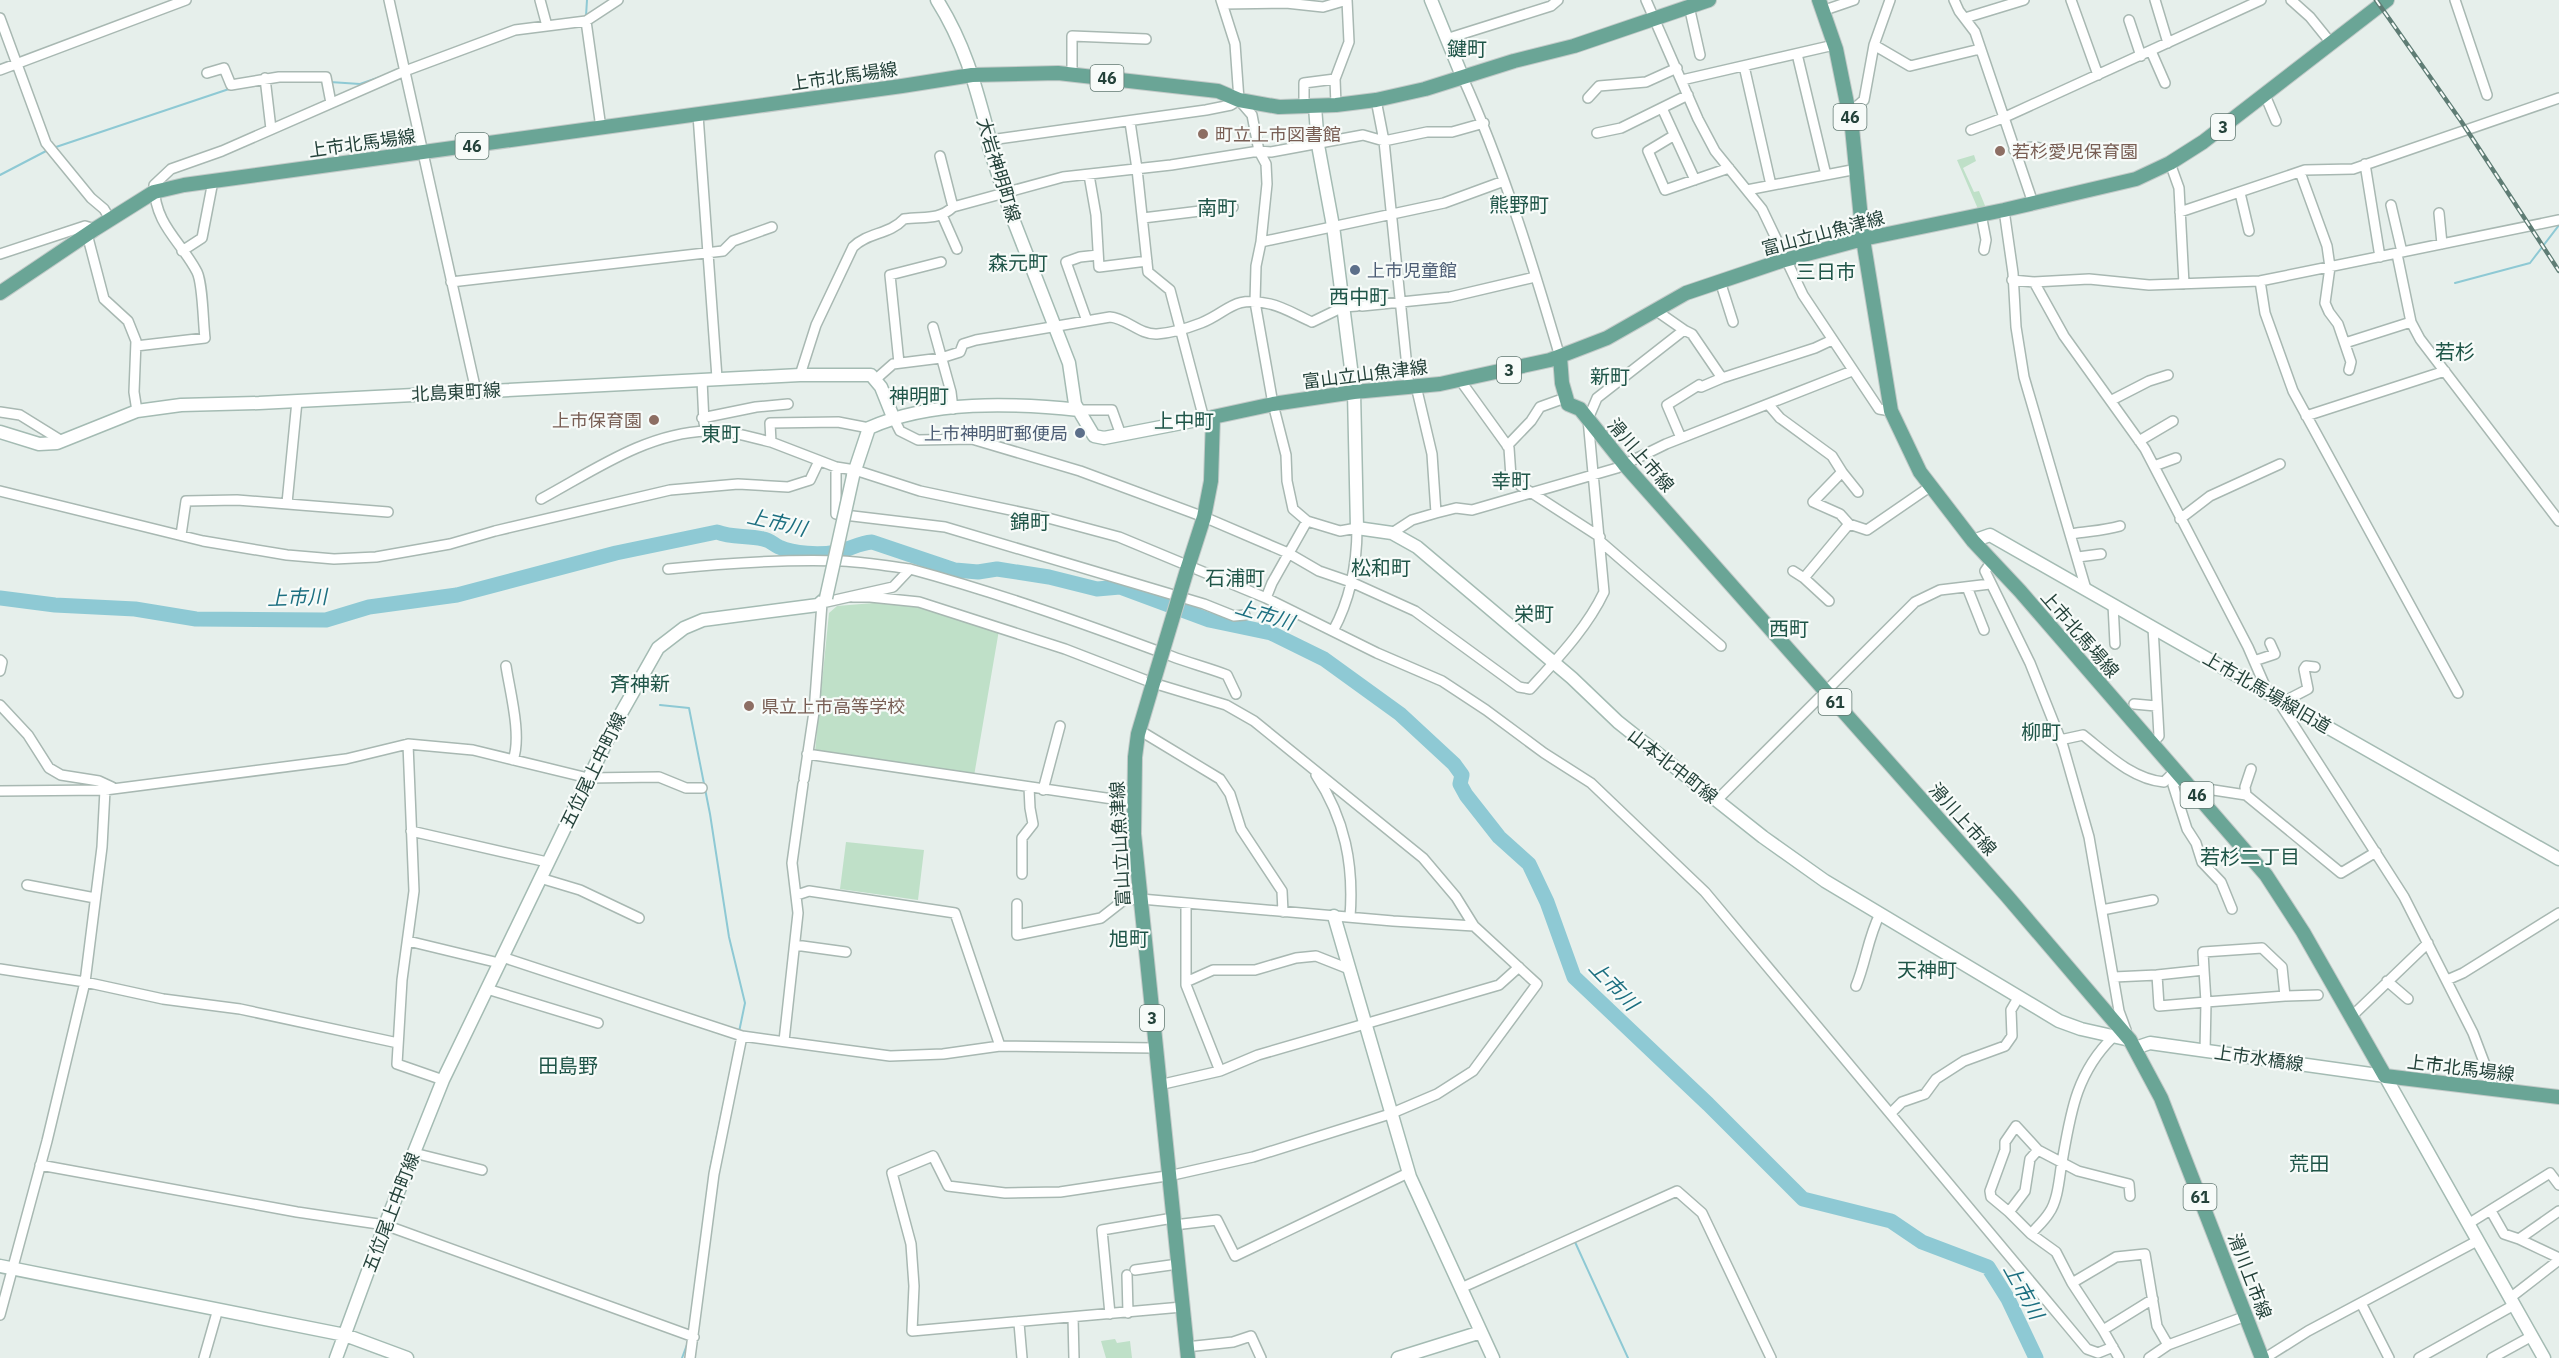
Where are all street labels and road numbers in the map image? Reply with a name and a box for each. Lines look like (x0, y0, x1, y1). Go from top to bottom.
street label: 上市北馬場線 (789, 57, 899, 95)
road number: 46 (1090, 65, 1124, 91)
road number: 46 (1834, 104, 1866, 130)
road number: 3 (2211, 114, 2235, 140)
street label: 大岩神明町線 (972, 115, 1026, 225)
street label: 上市北馬場線 (307, 124, 417, 162)
road number: 46 (456, 133, 488, 159)
street label: 富山立山魚津線 (1759, 206, 1887, 260)
street label: 富山立山魚津線 (1301, 355, 1429, 393)
road number: 3 (1497, 357, 1521, 383)
street label: 北島東町線 (410, 378, 502, 406)
street label: 滑川上市線 (1603, 413, 1679, 497)
street label: 上市北馬場線 (2036, 586, 2124, 682)
street label: 上市北馬場線旧道 (2199, 646, 2335, 738)
road number: 61 (1818, 689, 1852, 715)
street label: 五位尾上中町線 (555, 708, 631, 832)
street label: 山本北中町線 (1623, 724, 1723, 808)
street label: 滑川上市線 (1924, 778, 2002, 860)
street label: 富山立山魚津線 (1105, 780, 1135, 908)
road number: 46 (2180, 782, 2214, 808)
road number: 3 (1140, 1005, 1164, 1031)
street label: 上市水橋線 (2213, 1040, 2305, 1076)
street label: 上市北馬場線 (2406, 1050, 2516, 1086)
street label: 五位尾上中町線 (358, 1149, 424, 1275)
road number: 61 (2184, 1184, 2216, 1210)
street label: 滑川上市線 (2223, 1230, 2277, 1322)

